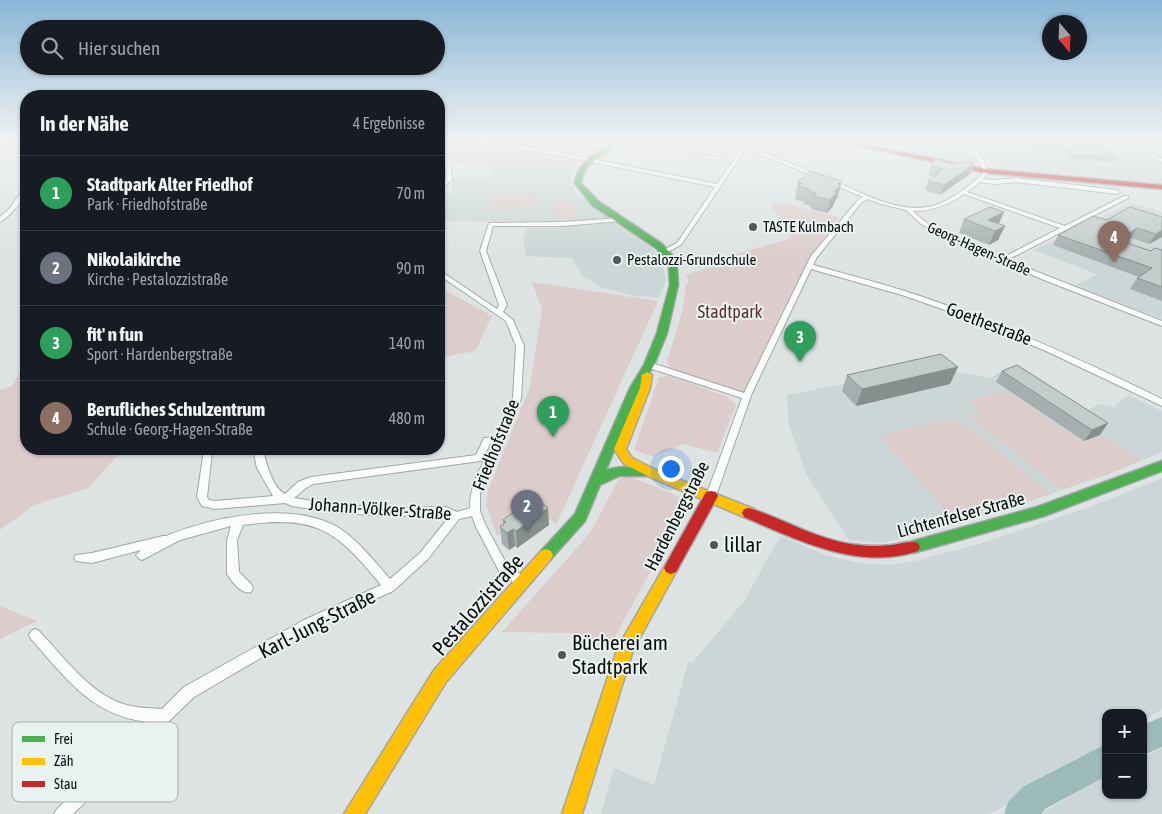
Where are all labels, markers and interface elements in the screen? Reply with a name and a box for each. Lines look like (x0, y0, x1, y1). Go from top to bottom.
north arrow (1042, 15, 1087, 60)
search box (20, 20, 445, 75)
icon: search (38, 34, 66, 62)
text: Hier suchen (78, 37, 160, 59)
text: In der Nähe (40, 111, 129, 135)
text: 4 Ergebnisse (353, 114, 425, 132)
text: Stadtpark Alter Friedhof (87, 173, 253, 195)
text: 1 (52, 184, 60, 202)
text: 70 m (396, 184, 425, 202)
text: Park · Friedhofstraße (87, 195, 207, 213)
place label: TASTE Kulmbach (763, 218, 854, 235)
street label: Georg-Hagen-Straße (925, 218, 1034, 279)
marker: TASTE Kulmbach (747, 221, 759, 233)
pin: 4 (1098, 221, 1130, 262)
text: Nikolaikirche (87, 248, 181, 270)
place label: Pestalozzi-Grundschule (627, 251, 757, 268)
marker: Pestalozzi-Grundschule (611, 254, 623, 266)
text: 2 (52, 259, 60, 277)
text: 90 m (396, 259, 425, 277)
text: Kirche · Pestalozzistraße (87, 270, 228, 288)
street label: Goethestraße (944, 298, 1035, 349)
park label: Stadtpark (698, 301, 763, 322)
pin: 3 (784, 321, 816, 362)
text: fit' n fun (87, 323, 143, 345)
text: 3 (52, 334, 60, 352)
text: 140 m (389, 334, 425, 352)
text: Sport · Hardenbergstraße (87, 345, 233, 363)
street label: Friedhofstraße (468, 396, 523, 494)
pin: 1 (537, 396, 569, 437)
text: Berufliches Schulzentrum (87, 398, 265, 420)
text: 4 (52, 409, 60, 427)
text: 480 m (389, 409, 425, 427)
text: Schule · Georg-Hagen-Straße (87, 420, 253, 438)
your location (658, 456, 684, 482)
street label: Hardenbergstraße (640, 457, 713, 574)
street label: Lichtenfelser Straße (895, 487, 1027, 542)
pin: 2 (511, 490, 543, 531)
street label: Johann-Völker-Straße (308, 493, 452, 524)
place label: lillar (724, 532, 762, 556)
marker: lillar (708, 539, 720, 551)
street label: Pestalozzistraße (427, 549, 528, 660)
street label: Karl-Jung-Straße (254, 583, 379, 663)
place label: Bücherei am Stadtpark (572, 630, 668, 678)
marker: Bücherei am Stadtpark (556, 649, 568, 661)
map controls (1102, 709, 1147, 799)
button: + (1102, 709, 1147, 754)
legend (12, 722, 178, 802)
text: Frei (54, 731, 73, 747)
text: Zäh (54, 753, 74, 769)
button: − (1102, 754, 1147, 799)
text: Stau (54, 776, 77, 792)

